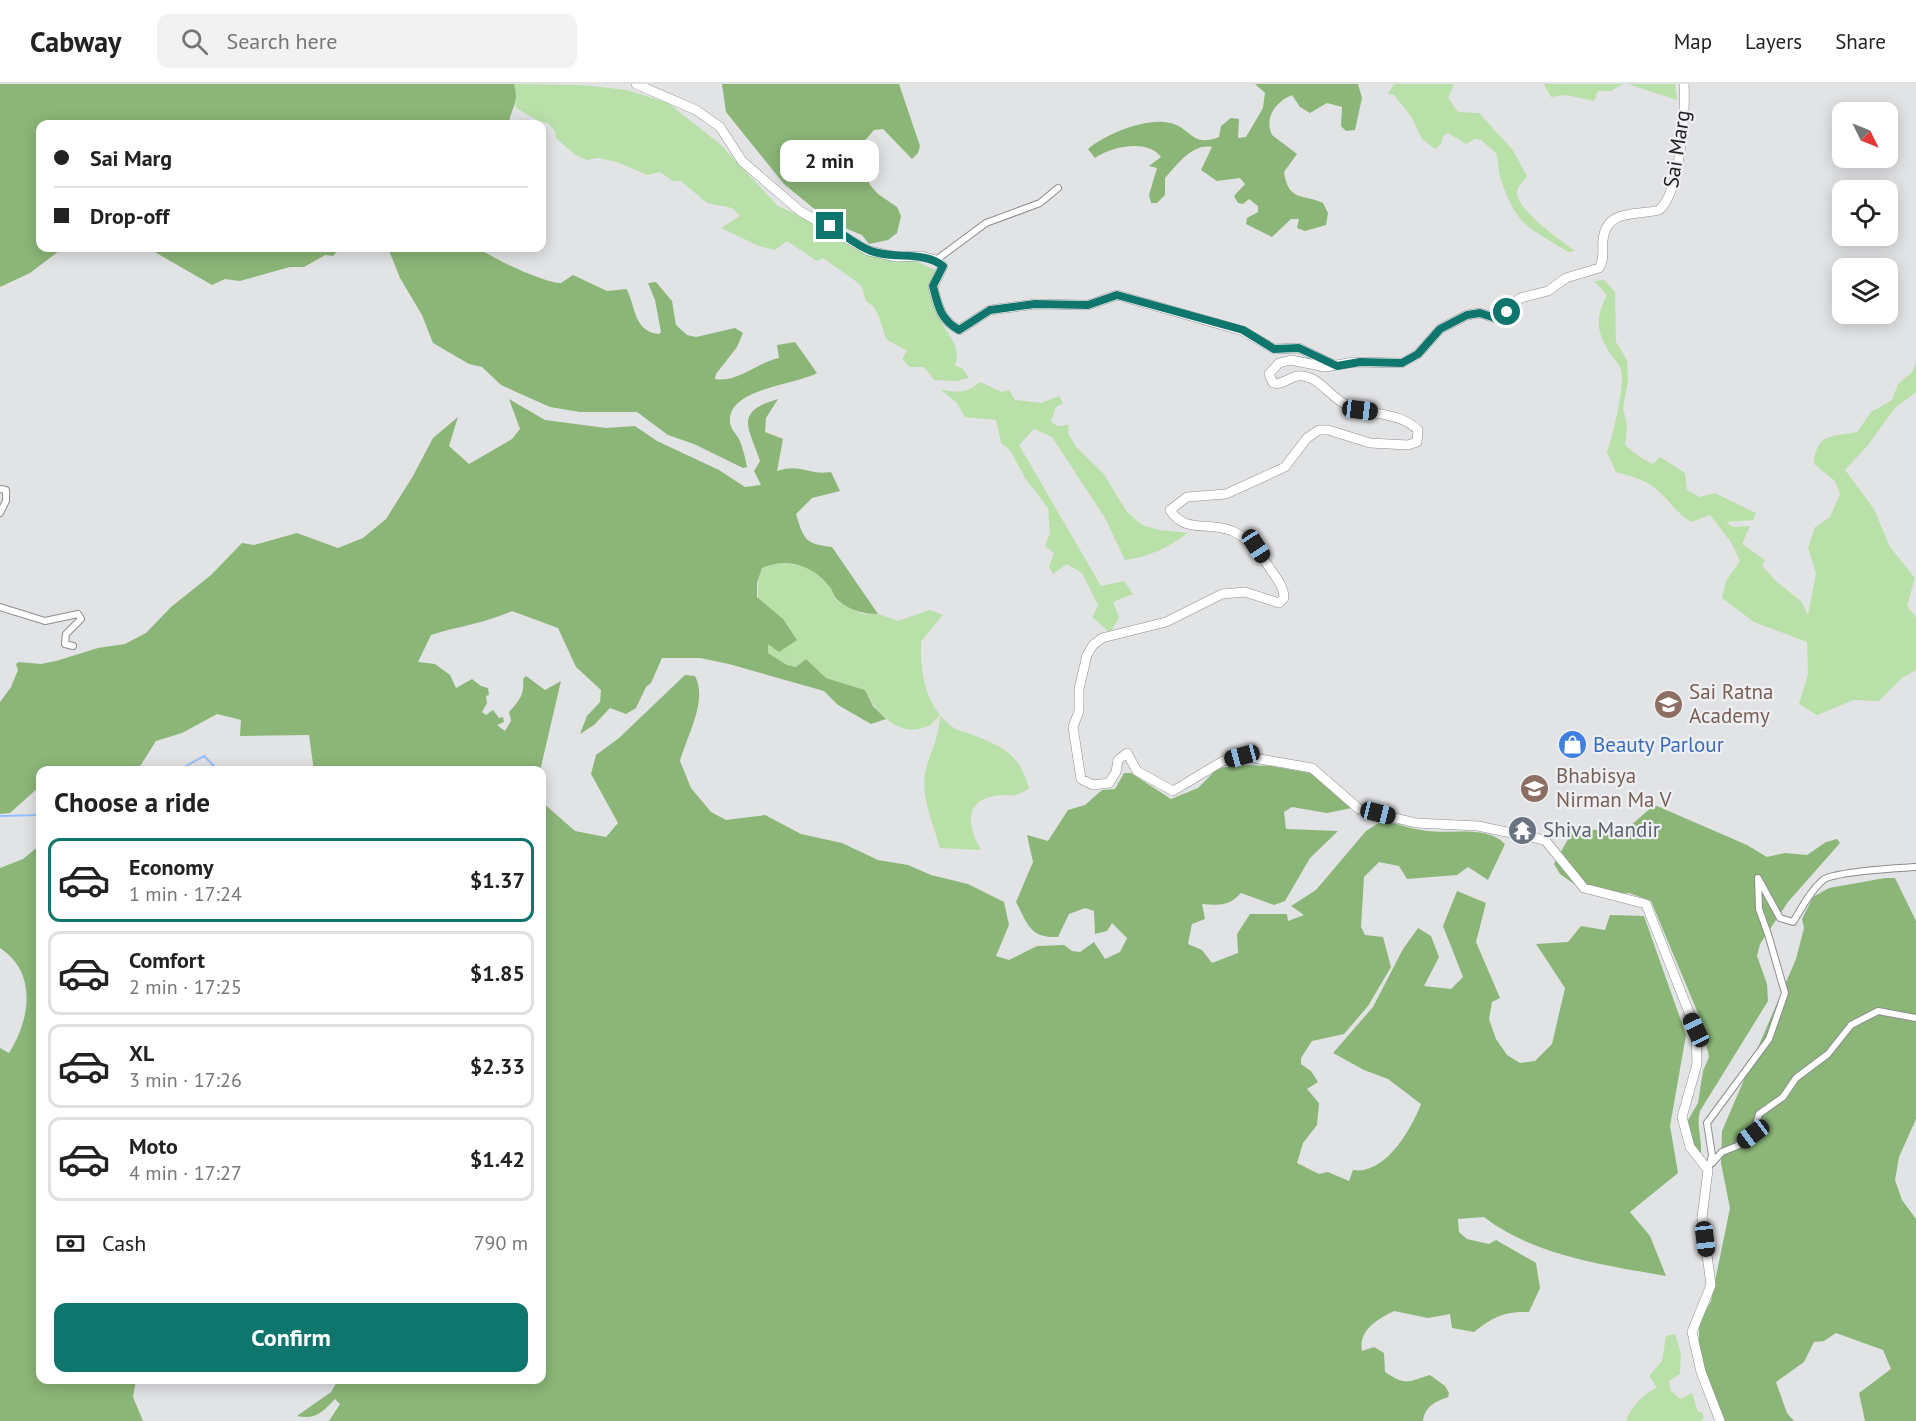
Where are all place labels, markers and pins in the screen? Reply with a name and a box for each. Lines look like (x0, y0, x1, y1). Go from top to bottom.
place label: Sai Ratna Academy (1689, 678, 1774, 729)
school or university icon: Sai Ratna Academy (1652, 688, 1684, 720)
shop icon: Beauty Parlour (1556, 729, 1588, 761)
place label: Beauty Parlour (1593, 731, 1724, 758)
place label: Bhabisya Nirman Ma V (1556, 762, 1671, 813)
school or university icon: Bhabisya Nirman Ma V (1519, 772, 1551, 804)
temple icon: Shiva Mandir (1506, 814, 1538, 846)
place label: Shiva Mandir (1543, 816, 1660, 843)

